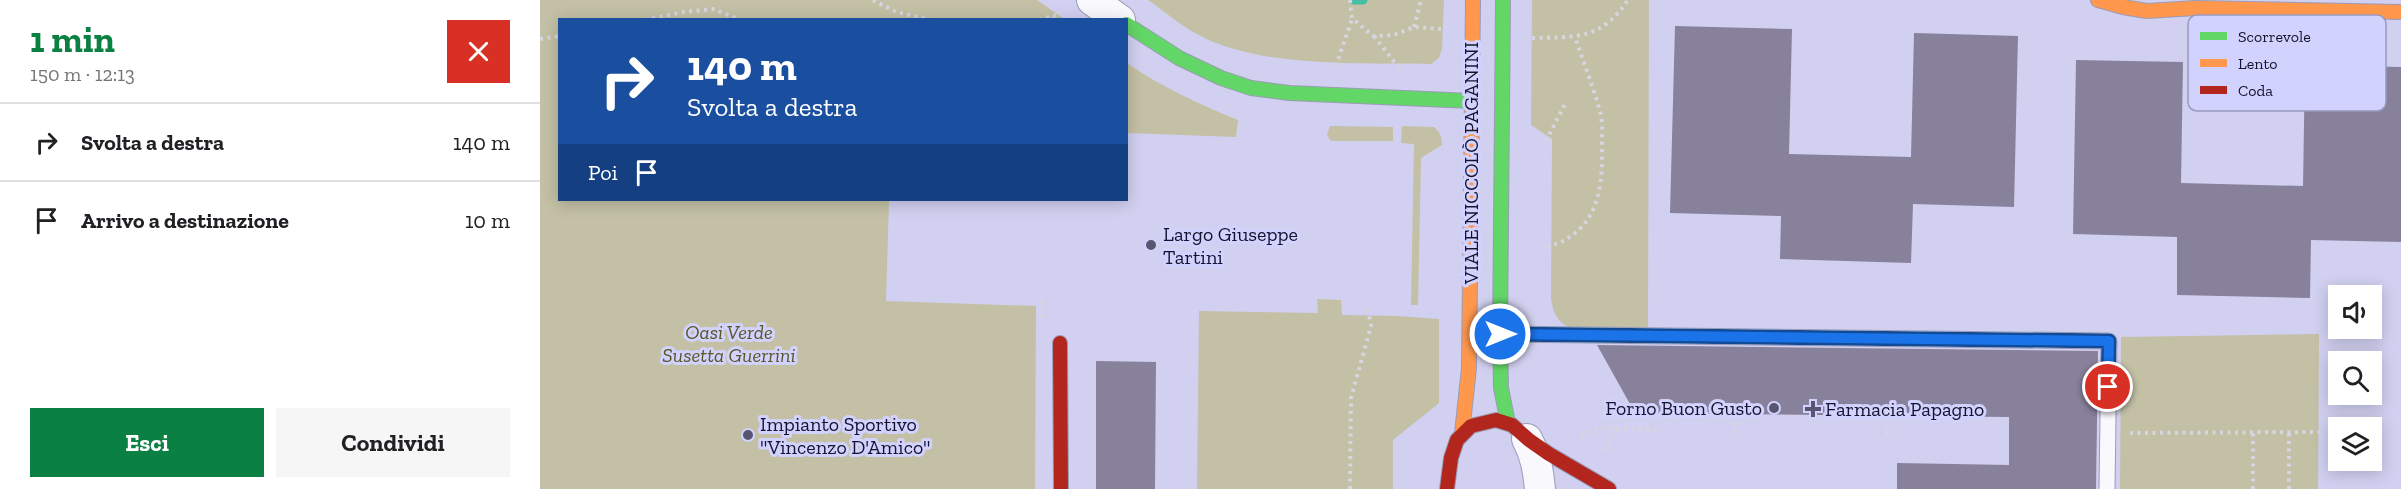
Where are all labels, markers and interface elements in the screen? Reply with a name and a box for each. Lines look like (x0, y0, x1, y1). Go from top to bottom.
legend (2188, 15, 2386, 111)
text: 1 min (30, 18, 115, 61)
button: close (447, 20, 510, 83)
text: Scorrevole (2238, 27, 2311, 46)
text: 140 m (687, 40, 797, 91)
icon: right (588, 42, 666, 120)
street label: VIALE NICCOLÒ PAGANINI (1459, 42, 1483, 285)
text: Lento (2238, 54, 2278, 73)
text: 150 m · 12:13 (30, 62, 135, 86)
text: Coda (2238, 81, 2273, 100)
text: Svolta a destra (687, 91, 858, 123)
icon: right (30, 126, 63, 159)
text: Svolta a destra (81, 129, 224, 156)
text: 140 m (453, 129, 510, 156)
icon: arrive (630, 156, 663, 189)
text: Poi (588, 159, 618, 186)
icon: arrive (30, 204, 63, 237)
text: Arrivo a destinazione (81, 207, 289, 234)
text: 10 m (465, 207, 510, 234)
place label: Largo Giuseppe Tartini (1163, 222, 1298, 269)
marker: Largo Giuseppe Tartini (1144, 238, 1158, 252)
map controls (2328, 285, 2382, 471)
button: sound (2328, 285, 2382, 339)
position arrow (1468, 302, 1532, 366)
park label: Oasi Verde Susetta Guerrini (662, 320, 796, 367)
button: search (2328, 351, 2382, 405)
pin (2082, 361, 2133, 412)
icon: arrive (2091, 370, 2124, 403)
place label: Forno Buon Gusto (1605, 396, 1762, 420)
place label: Farmacia Papagno (1825, 397, 1984, 421)
marker: Forno Buon Gusto (1767, 401, 1781, 415)
marker: Farmacia Papagno (1806, 402, 1820, 416)
button: Esci (30, 408, 264, 477)
button: Condividi (276, 408, 510, 477)
place label: Impianto Sportivo "Vincenzo D'Amico" (760, 412, 930, 459)
button: layers (2328, 417, 2382, 471)
marker: Impianto Sportivo "Vincenzo D'Amico" (741, 428, 755, 442)

